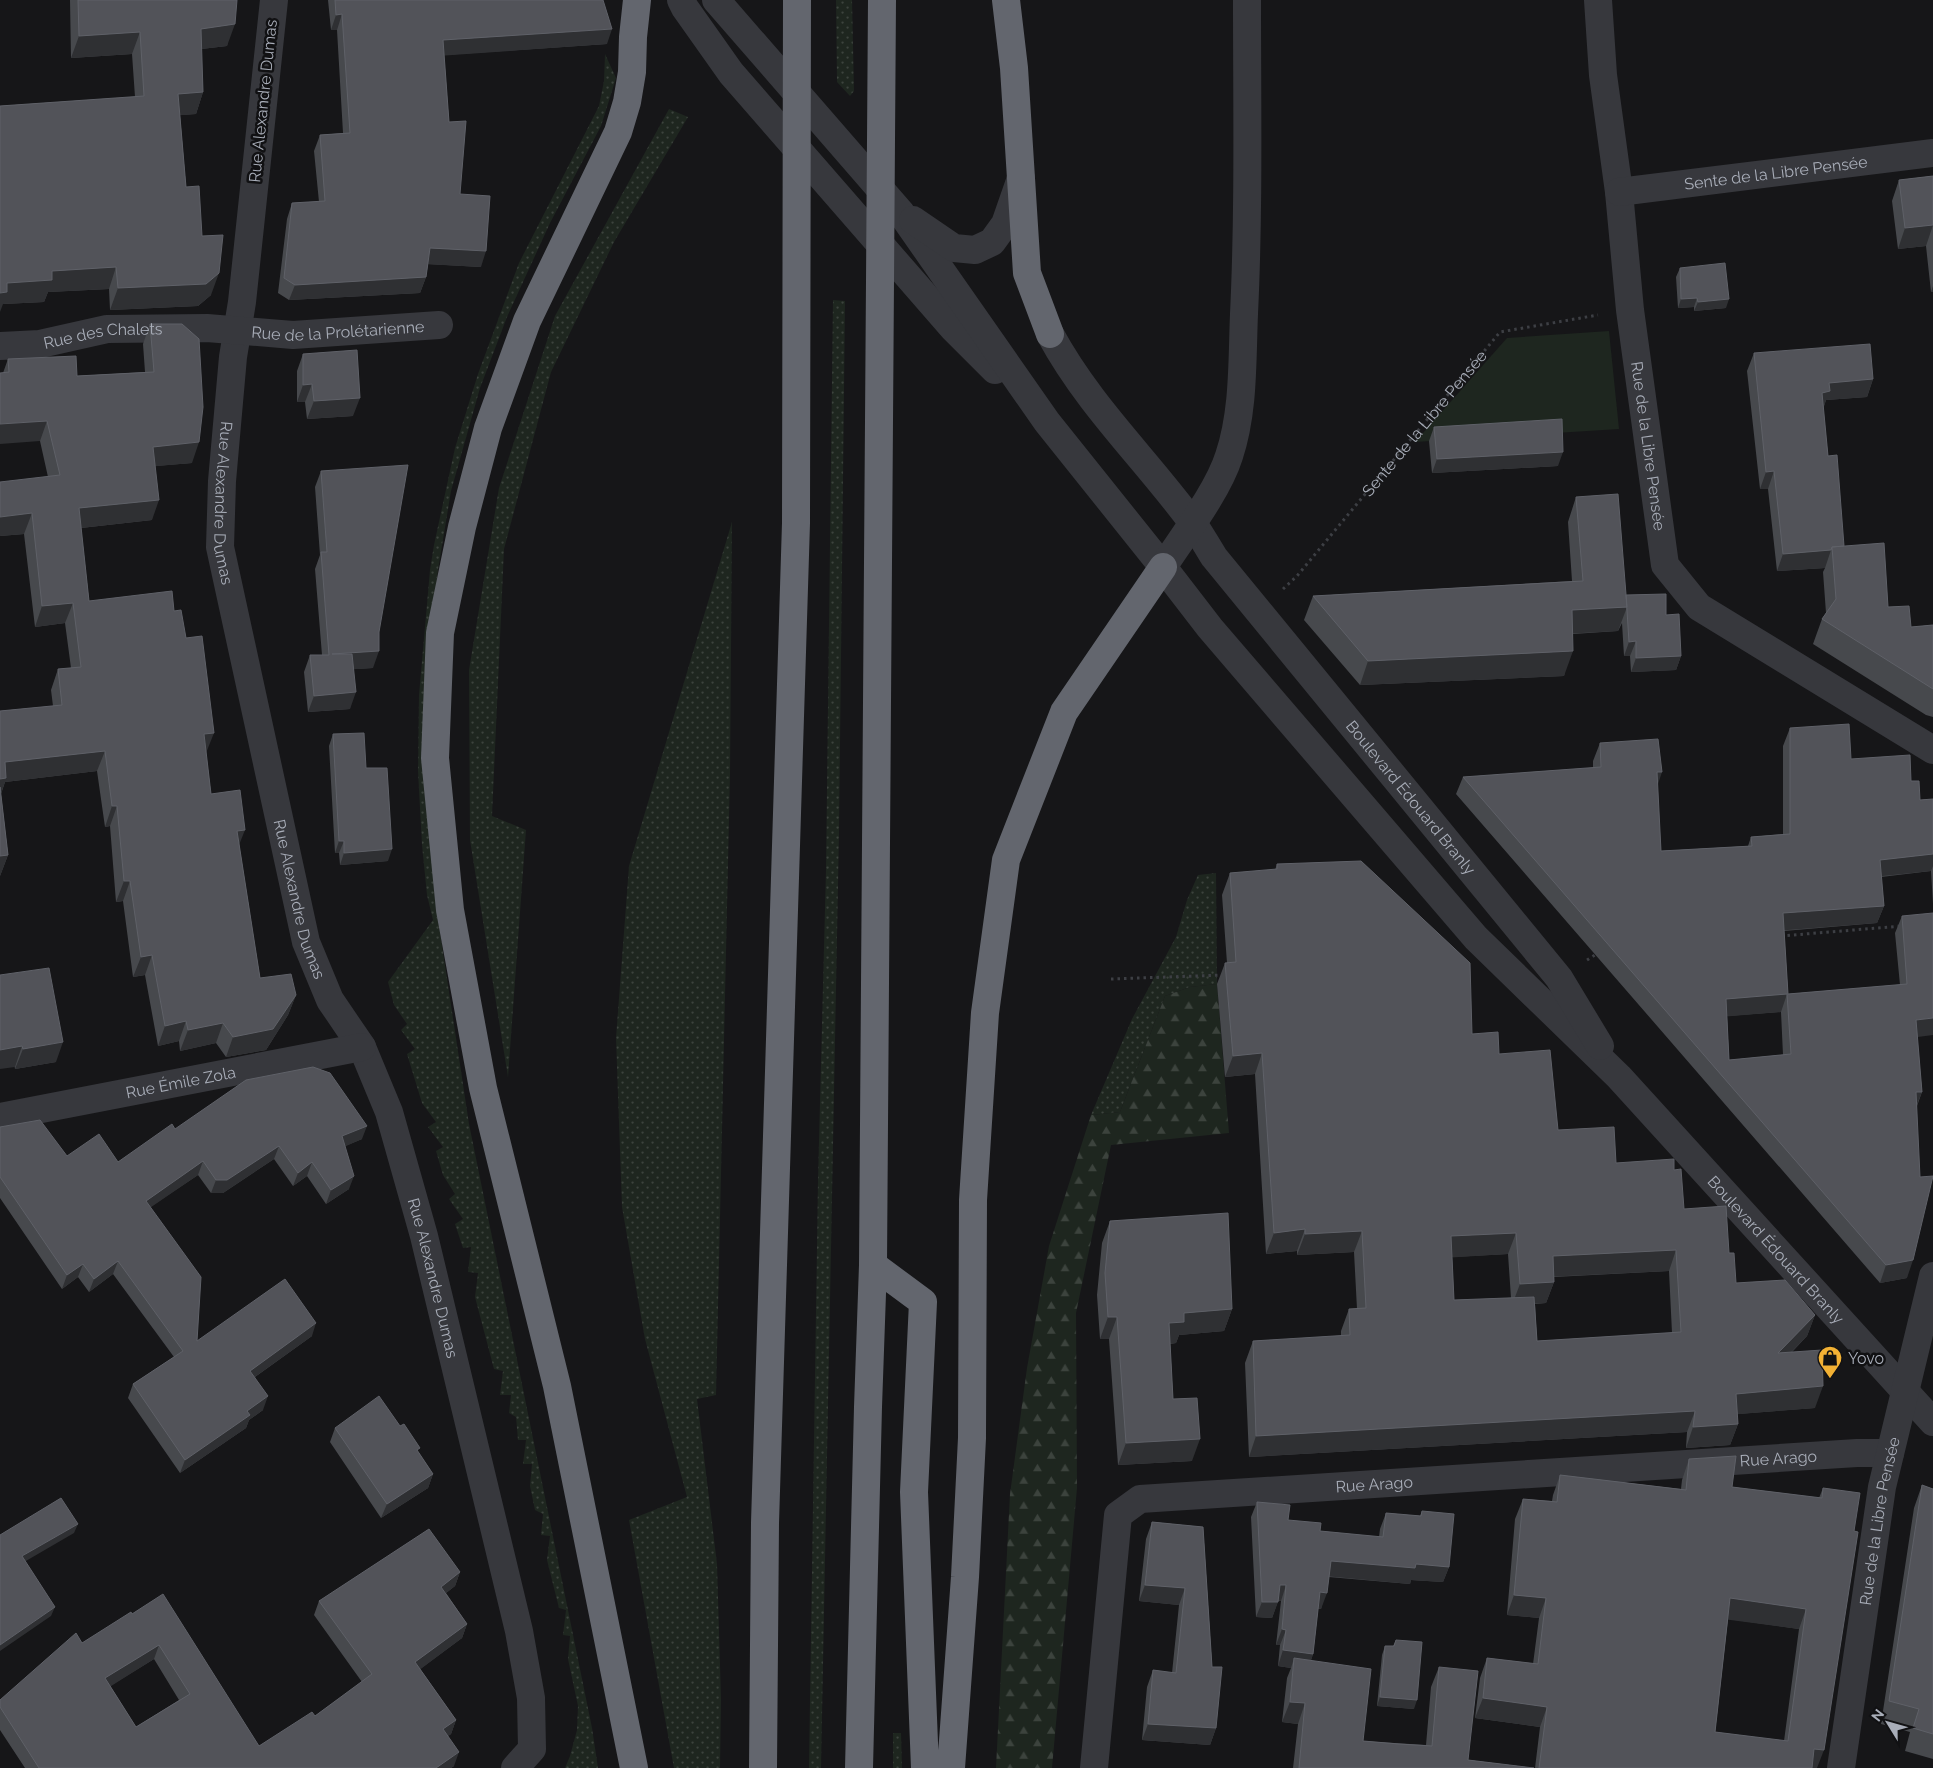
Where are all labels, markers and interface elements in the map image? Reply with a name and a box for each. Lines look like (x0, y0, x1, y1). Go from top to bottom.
street label: Rue Alexandre Dumas (245, 18, 281, 184)
street label: Sente de la Libre Pensée (1683, 152, 1868, 193)
street label: Rue de la Prolétarienne (251, 317, 425, 345)
street label: Rue des Chalets (42, 319, 163, 352)
street label: Sente de la Libre Pensée (1358, 346, 1490, 500)
street label: Rue de la Libre Pensée (1628, 360, 1670, 532)
street label: Rue Alexandre Dumas (210, 420, 237, 587)
street label: Boulevard Édouard Branly (1342, 716, 1480, 878)
street label: Rue Alexandre Dumas (270, 818, 330, 982)
street label: Rue Émile Zola (124, 1062, 237, 1102)
street label: Boulevard Édouard Branly (1704, 1172, 1848, 1328)
street label: Rue Alexandre Dumas (404, 1196, 463, 1360)
shop icon: Yovo (1817, 1345, 1843, 1379)
place label: Yovo (1848, 1349, 1884, 1368)
street label: Rue de la Libre Pensée (1855, 1435, 1903, 1606)
street label: Rue Arago (1739, 1446, 1818, 1470)
street label: Rue Arago (1335, 1472, 1413, 1496)
north arrow (1863, 1698, 1913, 1748)
text: N (1868, 1706, 1887, 1724)

